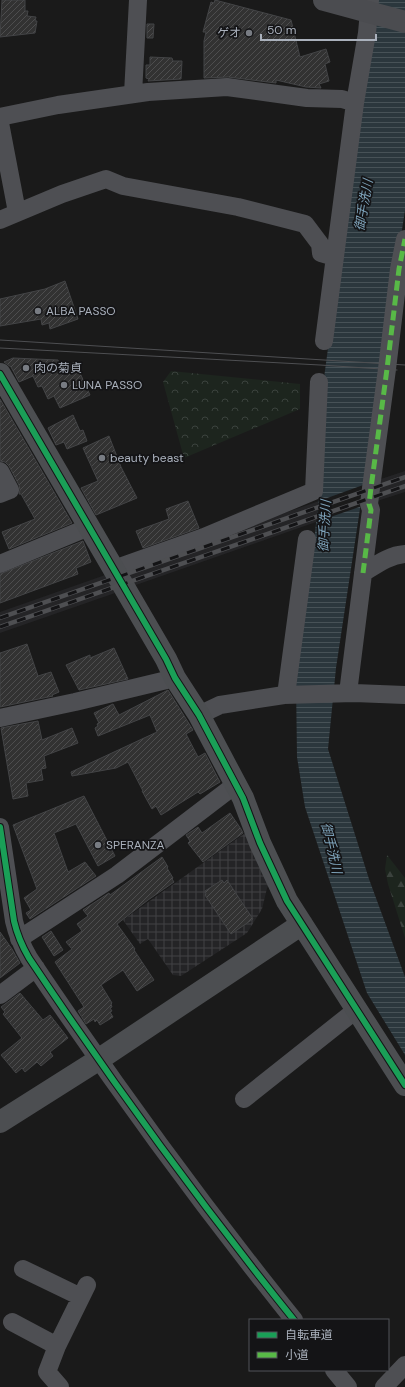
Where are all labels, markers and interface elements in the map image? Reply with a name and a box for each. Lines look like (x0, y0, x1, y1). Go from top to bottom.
scale bar (261, 16, 376, 42)
text: 50 m (267, 22, 296, 38)
place label: ゲオ (217, 25, 241, 41)
marker: ゲオ (244, 28, 254, 38)
water label: 御手洗川 (351, 176, 377, 232)
place label: ALBA PASSO (46, 303, 116, 319)
marker: ALBA PASSO (33, 306, 43, 316)
place label: 肉の菊貞 (34, 360, 82, 376)
marker: 肉の菊貞 (21, 363, 31, 373)
place label: LUNA PASSO (72, 377, 142, 393)
marker: LUNA PASSO (59, 380, 69, 390)
place label: beauty beast (110, 450, 184, 466)
marker: beauty beast (97, 453, 107, 463)
water label: 御手洗川 (315, 498, 334, 552)
water label: 御手洗川 (317, 821, 346, 877)
place label: SPERANZA (106, 837, 165, 853)
marker: SPERANZA (93, 840, 103, 850)
legend (249, 1319, 389, 1371)
text: 自転車道 (285, 1327, 333, 1343)
text: 小道 (285, 1347, 309, 1363)

